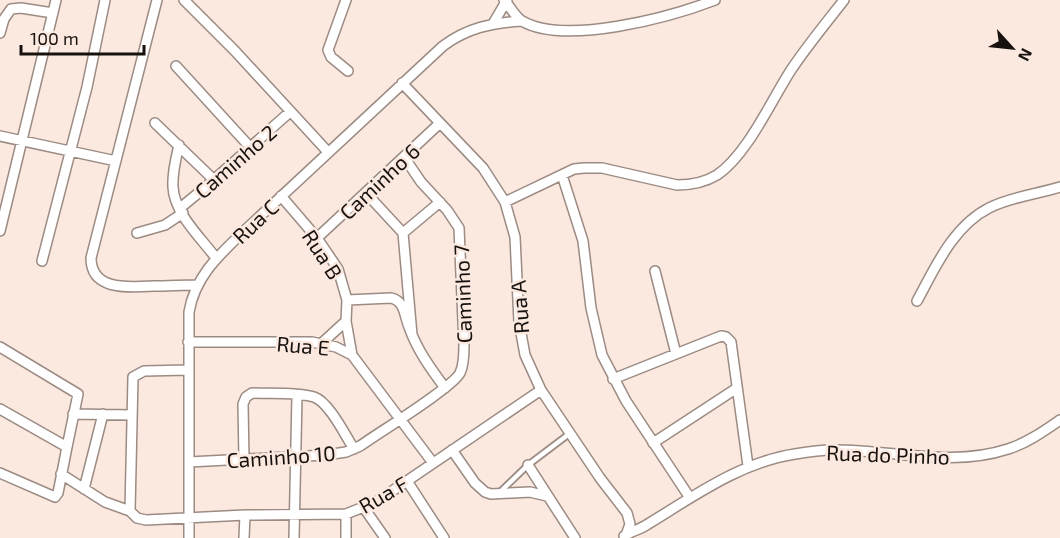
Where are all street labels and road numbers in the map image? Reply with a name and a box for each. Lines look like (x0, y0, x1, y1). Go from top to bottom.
street label: Caminho 2 (189, 119, 281, 203)
street label: Caminho 6 (334, 138, 424, 224)
street label: Rua C (227, 194, 283, 248)
street label: Rua B (298, 224, 348, 284)
street label: Caminho 7 (448, 244, 476, 344)
street label: Rua A (505, 279, 533, 335)
street label: Rua E (276, 330, 330, 360)
street label: Rua do Pinho (826, 439, 950, 469)
street label: Caminho 10 (226, 440, 336, 472)
street label: Rua F (354, 470, 412, 518)

